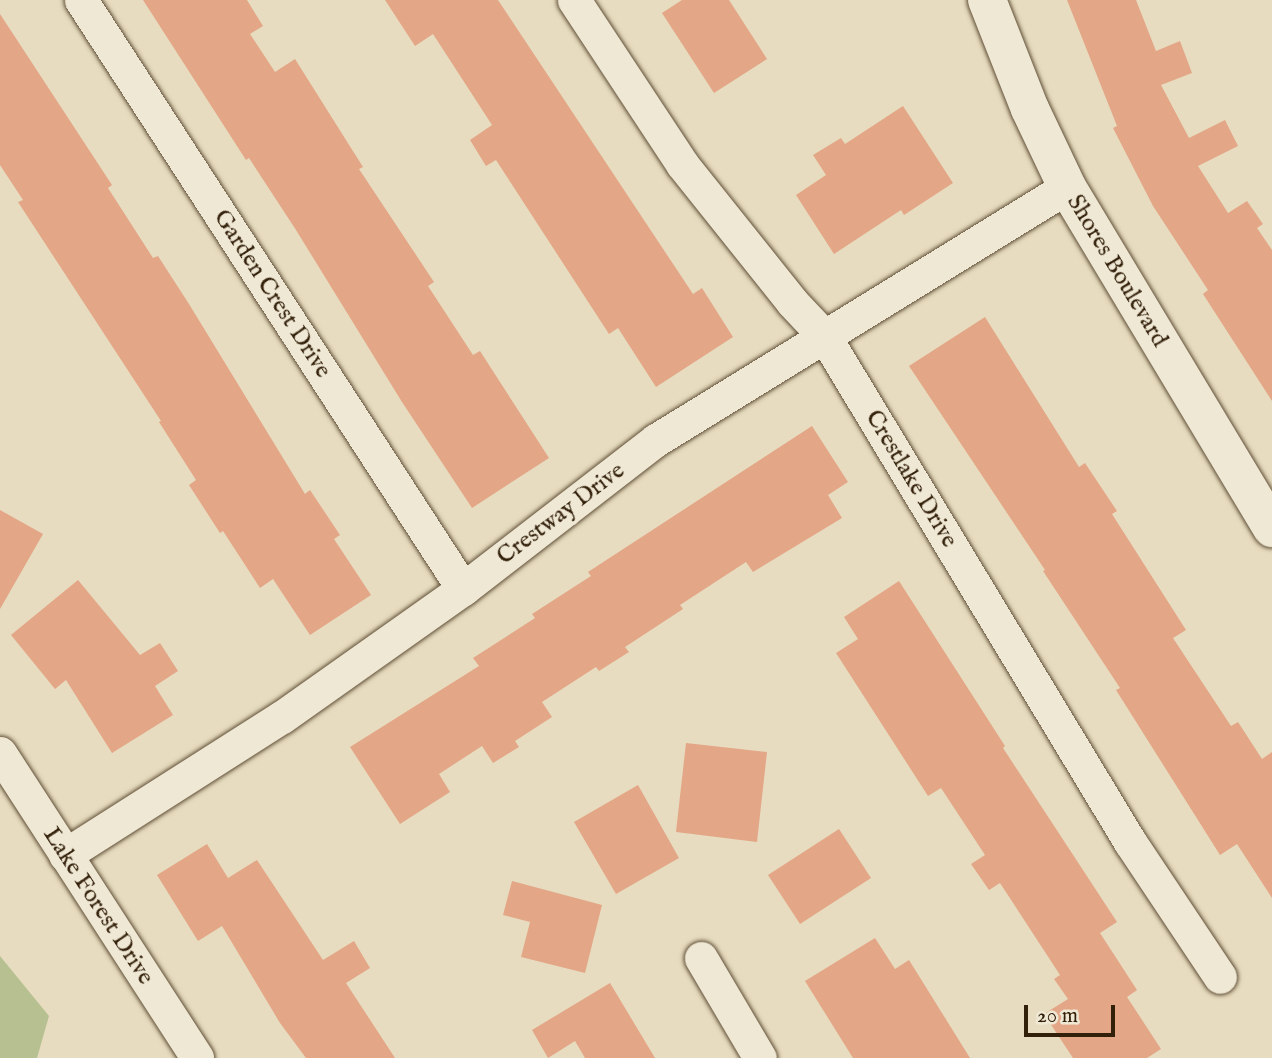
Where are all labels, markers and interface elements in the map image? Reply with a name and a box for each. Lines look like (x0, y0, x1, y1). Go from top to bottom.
street label: Shores Boulevard (1060, 190, 1174, 352)
street label: Garden Crest Drive (207, 204, 337, 384)
street label: Crestlake Drive (859, 405, 963, 553)
street label: Crestway Drive (491, 457, 631, 571)
street label: Lake Forest Drive (36, 822, 160, 990)
scale bar (1027, 992, 1118, 1036)
text: 20 m (1037, 1003, 1078, 1030)

